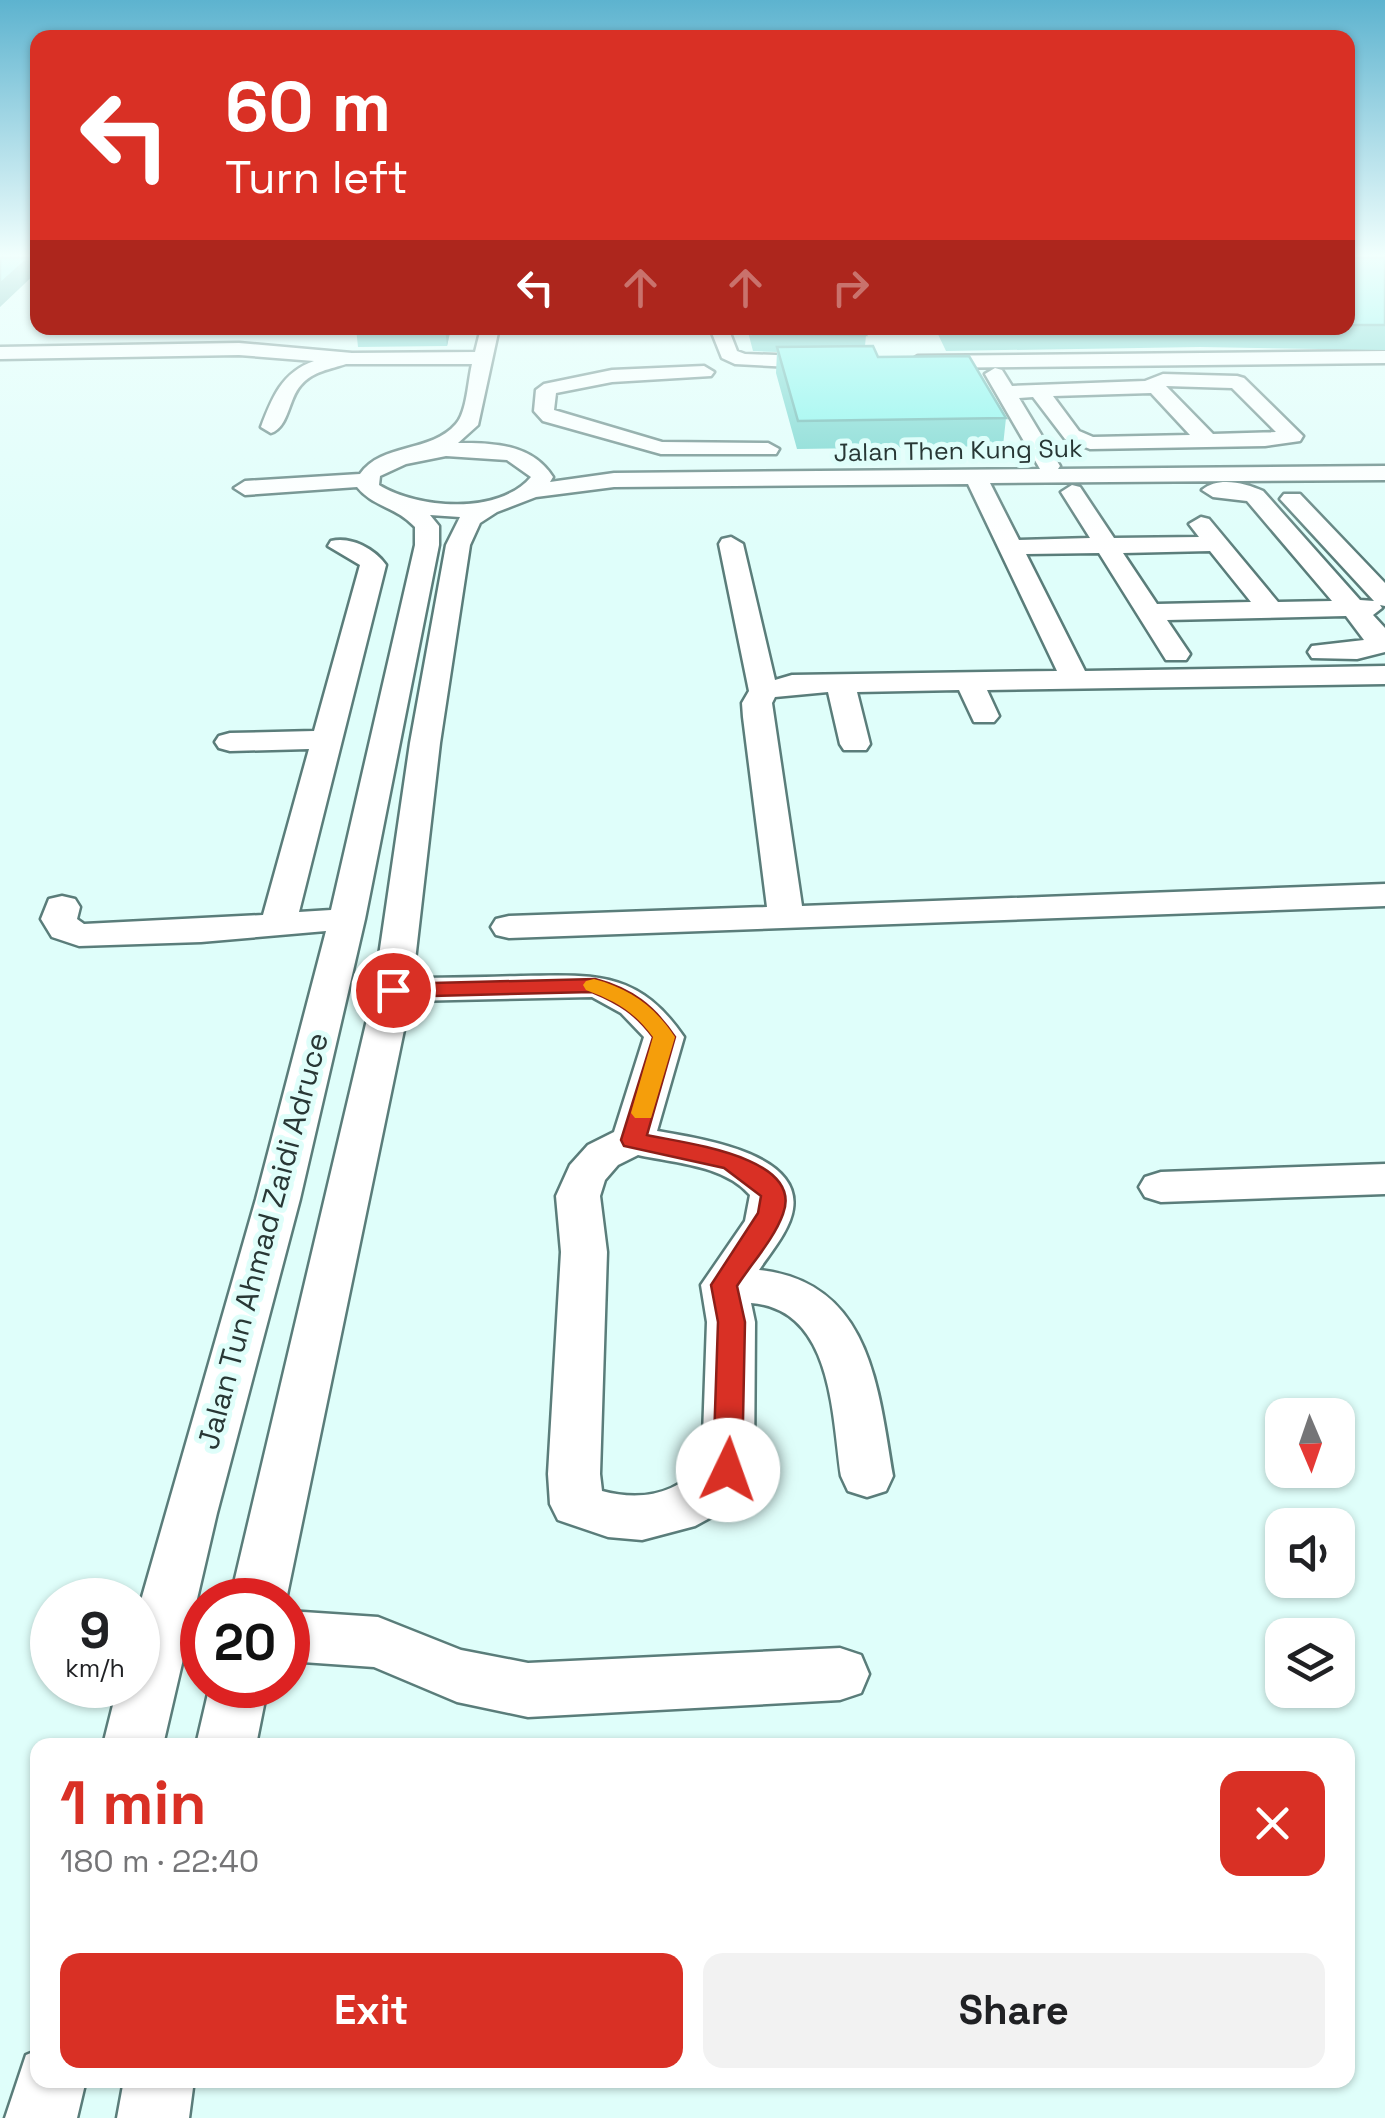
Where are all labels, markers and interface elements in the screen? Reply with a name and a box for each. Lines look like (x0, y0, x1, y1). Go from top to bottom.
text: 60 m (225, 62, 391, 151)
icon: left (60, 70, 190, 200)
text: Turn left (225, 149, 408, 206)
icon: left (508, 260, 563, 315)
icon: ahead (613, 260, 668, 315)
icon: ahead (718, 260, 773, 315)
icon: right (823, 260, 878, 315)
street label: Jalan Then Kung Suk (833, 432, 1083, 468)
pin (351, 948, 436, 1033)
icon: arrive (366, 963, 421, 1018)
street label: Jalan Tun Ahmad Zaidi Adruce (188, 1028, 337, 1454)
north arrow (1265, 1398, 1355, 1488)
map controls (1265, 1398, 1355, 1708)
position arrow (676, 1418, 780, 1522)
button: sound (1265, 1508, 1355, 1598)
speed limit sign: 20 (180, 1578, 310, 1708)
text: 9 (80, 1599, 110, 1663)
button: layers (1265, 1618, 1355, 1708)
text: km/h (65, 1652, 125, 1684)
text: 1 min (60, 1765, 207, 1842)
button: close (1220, 1771, 1325, 1876)
text: 180 m · 22:40 (60, 1841, 259, 1881)
button: Exit (60, 1953, 683, 2068)
button: Share (703, 1953, 1325, 2068)

